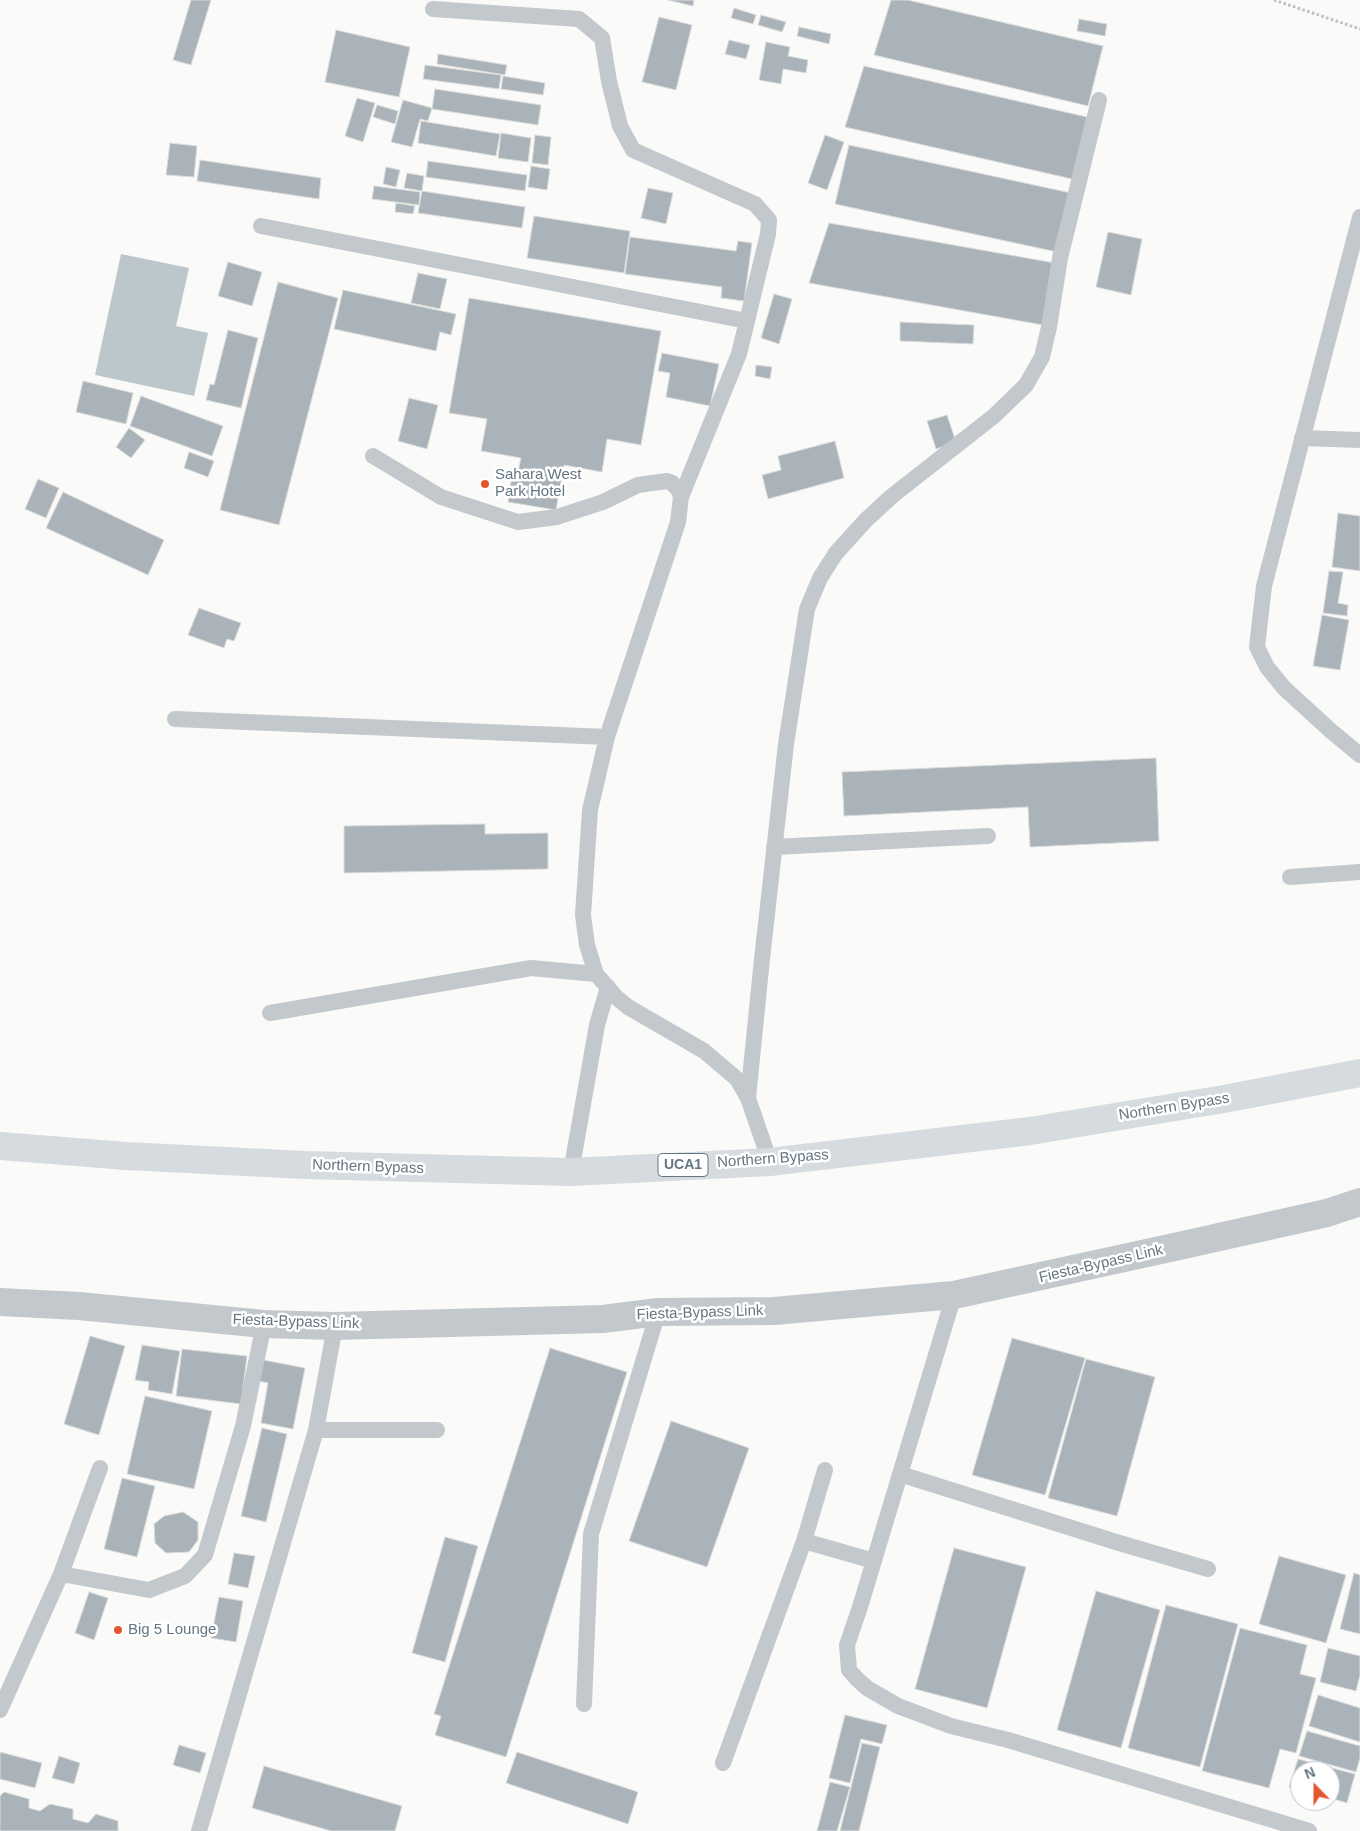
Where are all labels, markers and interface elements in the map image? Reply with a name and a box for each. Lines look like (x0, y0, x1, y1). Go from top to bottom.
place label: Sahara West Park Hotel (495, 466, 581, 501)
marker: Sahara West Park Hotel (479, 478, 491, 490)
street label: Northern Bypass (1117, 1089, 1231, 1125)
street label: Northern Bypass (717, 1146, 829, 1172)
road number: UCA1 (658, 1154, 708, 1176)
street label: Northern Bypass (312, 1156, 424, 1178)
street label: Fiesta-Bypass Link (1037, 1241, 1165, 1287)
street label: Fiesta-Bypass Link (636, 1302, 764, 1324)
street label: Fiesta-Bypass Link (232, 1311, 360, 1333)
place label: Big 5 Lounge (128, 1621, 216, 1639)
marker: Big 5 Lounge (112, 1624, 124, 1636)
north arrow (1290, 1761, 1340, 1811)
text: N (1302, 1764, 1317, 1782)

